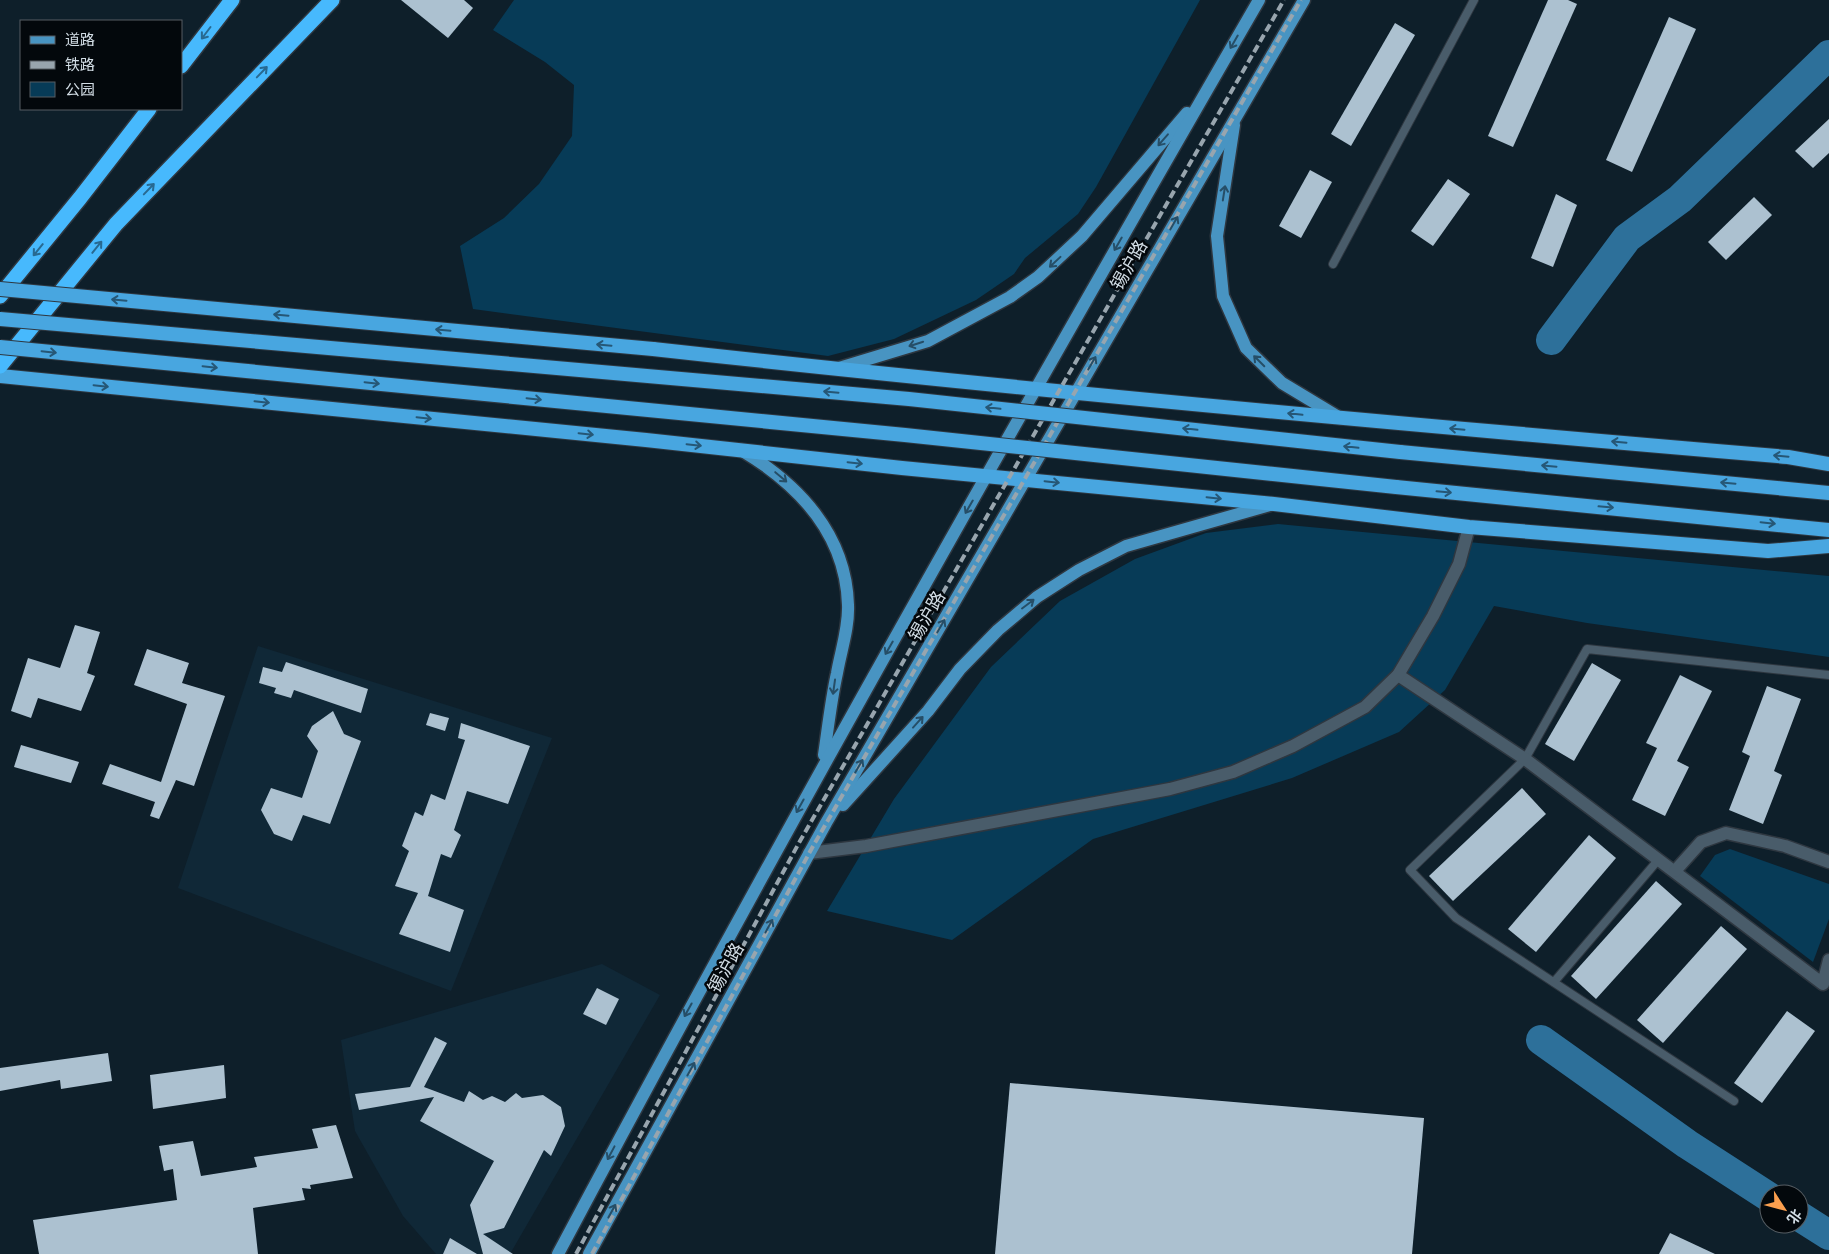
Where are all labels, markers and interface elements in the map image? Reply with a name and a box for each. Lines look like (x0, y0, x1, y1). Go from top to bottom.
legend (20, 20, 182, 110)
one-way arrow (201, 26, 212, 39)
text: 道路 (65, 31, 95, 48)
one-way arrow (1229, 35, 1239, 49)
text: 铁路 (65, 56, 95, 73)
one-way arrow (256, 66, 268, 78)
text: 公园 (65, 81, 95, 98)
one-way arrow (1157, 134, 1169, 147)
one-way arrow (143, 183, 155, 195)
one-way arrow (1219, 185, 1229, 201)
one-way arrow (1169, 216, 1179, 230)
one-way arrow (1113, 236, 1123, 251)
street label: 锡沪路 (1107, 237, 1151, 293)
one-way arrow (91, 241, 102, 254)
one-way arrow (33, 243, 44, 256)
one-way arrow (1049, 256, 1062, 268)
one-way arrow (111, 295, 127, 305)
one-way arrow (273, 310, 289, 320)
one-way arrow (435, 325, 451, 335)
one-way arrow (597, 340, 613, 349)
one-way arrow (909, 340, 925, 350)
one-way arrow (40, 347, 56, 357)
one-way arrow (1253, 355, 1266, 367)
one-way arrow (1087, 356, 1097, 371)
one-way arrow (202, 363, 218, 372)
one-way arrow (364, 378, 380, 388)
one-way arrow (92, 381, 108, 390)
one-way arrow (824, 387, 840, 397)
one-way arrow (525, 394, 541, 404)
one-way arrow (254, 397, 270, 406)
one-way arrow (986, 403, 1002, 413)
one-way arrow (1288, 409, 1304, 419)
one-way arrow (416, 413, 432, 423)
one-way arrow (1182, 424, 1198, 434)
one-way arrow (1449, 424, 1465, 433)
one-way arrow (578, 429, 594, 439)
one-way arrow (1611, 438, 1627, 447)
one-way arrow (686, 440, 702, 450)
one-way arrow (1343, 442, 1359, 452)
one-way arrow (1773, 452, 1789, 461)
one-way arrow (847, 458, 863, 468)
one-way arrow (1541, 461, 1557, 471)
one-way arrow (775, 472, 788, 483)
one-way arrow (1044, 477, 1060, 487)
one-way arrow (1721, 478, 1737, 488)
one-way arrow (1436, 487, 1452, 497)
one-way arrow (1206, 493, 1222, 502)
one-way arrow (964, 499, 974, 513)
one-way arrow (1598, 503, 1614, 512)
one-way arrow (1760, 518, 1776, 528)
street label: 锡沪路 (905, 588, 949, 644)
one-way arrow (1021, 598, 1034, 609)
one-way arrow (937, 619, 947, 633)
one-way arrow (883, 640, 893, 655)
one-way arrow (829, 679, 839, 695)
one-way arrow (912, 716, 924, 729)
one-way arrow (855, 759, 865, 773)
one-way arrow (795, 798, 804, 813)
one-way arrow (764, 919, 774, 934)
street label: 锡沪路 (704, 940, 748, 996)
one-way arrow (683, 1002, 693, 1017)
one-way arrow (686, 1062, 696, 1077)
one-way arrow (606, 1145, 615, 1160)
north arrow (1759, 1184, 1809, 1234)
one-way arrow (608, 1205, 618, 1219)
text: 北 (1784, 1206, 1805, 1227)

